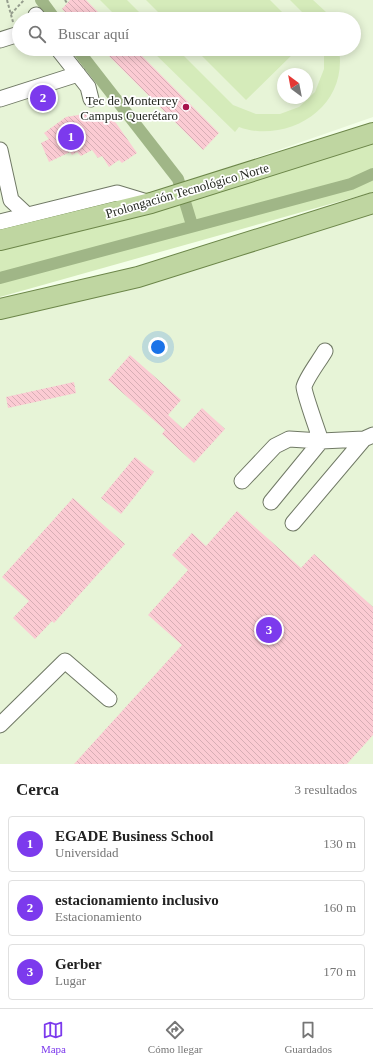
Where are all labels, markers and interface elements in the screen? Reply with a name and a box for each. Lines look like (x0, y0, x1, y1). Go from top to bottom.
search box (12, 12, 361, 56)
icon: search (26, 23, 48, 45)
text: Buscar aquí (58, 26, 129, 42)
north arrow (277, 68, 313, 104)
pin: 2 (30, 83, 56, 113)
place label: Tec de Monterrey Campus Querétaro (80, 93, 178, 123)
marker: Tec de Monterrey Campus Querétaro (181, 102, 191, 112)
pin: 1 (58, 122, 84, 152)
street label: Prolongación Tecnológico Norte (104, 160, 271, 221)
your location (148, 337, 168, 357)
pin: 3 (256, 615, 282, 645)
text: Cerca (16, 780, 59, 799)
text: 3 resultados (295, 782, 357, 797)
text: EGADE Business School (55, 828, 213, 844)
text: 1 (27, 836, 33, 851)
text: 130 m (323, 836, 356, 851)
text: Universidad (55, 845, 119, 860)
text: estacionamiento inclusivo (55, 892, 219, 908)
text: 2 (27, 900, 33, 915)
text: 160 m (323, 900, 356, 915)
text: Estacionamiento (55, 909, 142, 924)
text: Gerber (55, 956, 102, 972)
text: 3 (27, 964, 33, 979)
text: 170 m (323, 964, 356, 979)
text: Lugar (55, 973, 86, 988)
tab: Mapa (41, 1019, 66, 1055)
tab: Cómo llegar (148, 1019, 203, 1055)
tab: Guardados (284, 1019, 332, 1055)

